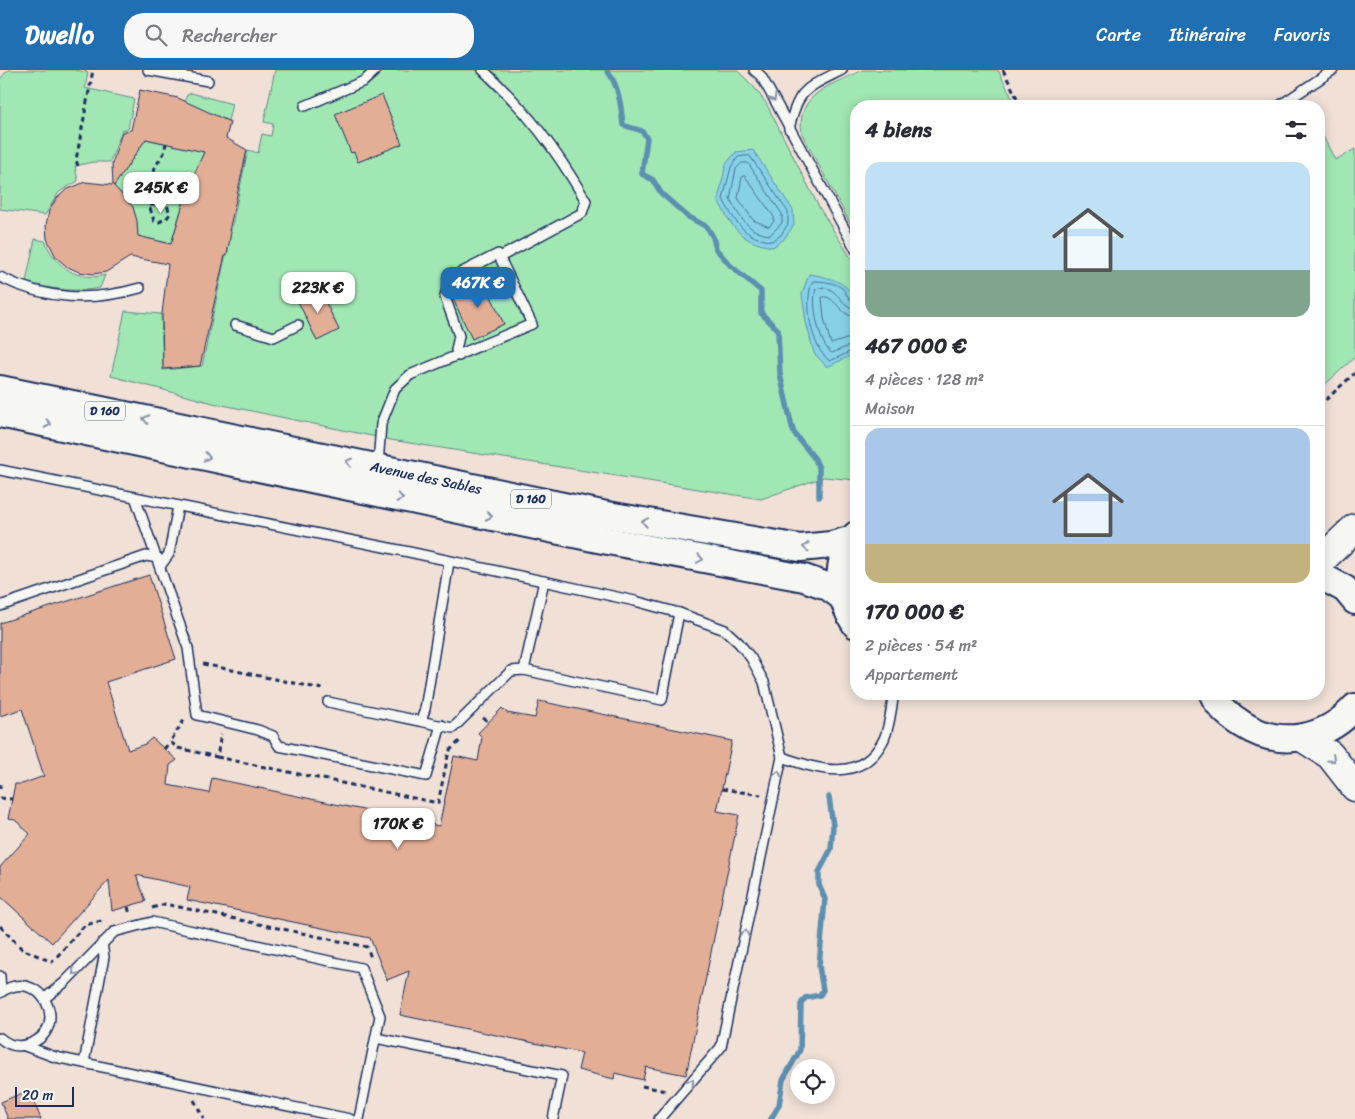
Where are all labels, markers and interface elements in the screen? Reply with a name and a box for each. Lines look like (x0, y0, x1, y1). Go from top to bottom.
search box (124, 13, 474, 58)
text: Dwello (25, 14, 94, 56)
text: Rechercher (182, 19, 277, 52)
text: Carte (1096, 19, 1141, 51)
text: Itinéraire (1169, 19, 1246, 51)
text: Favoris (1274, 19, 1330, 51)
icon: search (142, 21, 170, 49)
one-way arrow (767, 93, 777, 102)
text: 4 biens (865, 111, 932, 149)
icon: filters (1282, 116, 1310, 144)
pin: 245K € (120, 172, 202, 214)
text: 245K € (134, 173, 188, 202)
icon: home (1043, 195, 1133, 285)
pin: 467K € (437, 266, 519, 309)
text: 467K € (452, 268, 504, 297)
pin: 223K € (277, 272, 359, 314)
text: 223K € (292, 273, 344, 302)
text: 467 000 € (865, 327, 967, 365)
text: 4 pièces · 128 m² (865, 365, 984, 394)
text: Maison (865, 394, 914, 423)
road number: D 160 (85, 402, 125, 421)
one-way arrow (141, 415, 150, 425)
one-way arrow (43, 418, 52, 429)
one-way arrow (202, 451, 211, 462)
street label: Avenue des Sables (367, 454, 485, 502)
one-way arrow (344, 457, 353, 467)
icon: home (1043, 460, 1133, 550)
road number: D 160 (511, 489, 551, 508)
one-way arrow (396, 492, 405, 503)
one-way arrow (485, 511, 494, 521)
one-way arrow (641, 517, 650, 527)
one-way arrow (801, 542, 809, 552)
one-way arrow (695, 553, 704, 564)
text: 170 000 € (865, 593, 964, 631)
text: 2 pièces · 54 m² (865, 631, 977, 660)
text: Appartement (865, 660, 958, 689)
one-way arrow (1327, 753, 1336, 762)
one-way arrow (773, 770, 783, 779)
pin: 170K € (357, 808, 439, 850)
text: 170K € (373, 809, 423, 838)
one-way arrow (739, 929, 750, 938)
one-way arrow (72, 966, 81, 975)
map controls (790, 1059, 835, 1104)
button: locate (790, 1059, 835, 1104)
one-way arrow (685, 1079, 694, 1088)
text: 20 m (22, 1083, 53, 1108)
scale bar (15, 1084, 74, 1107)

